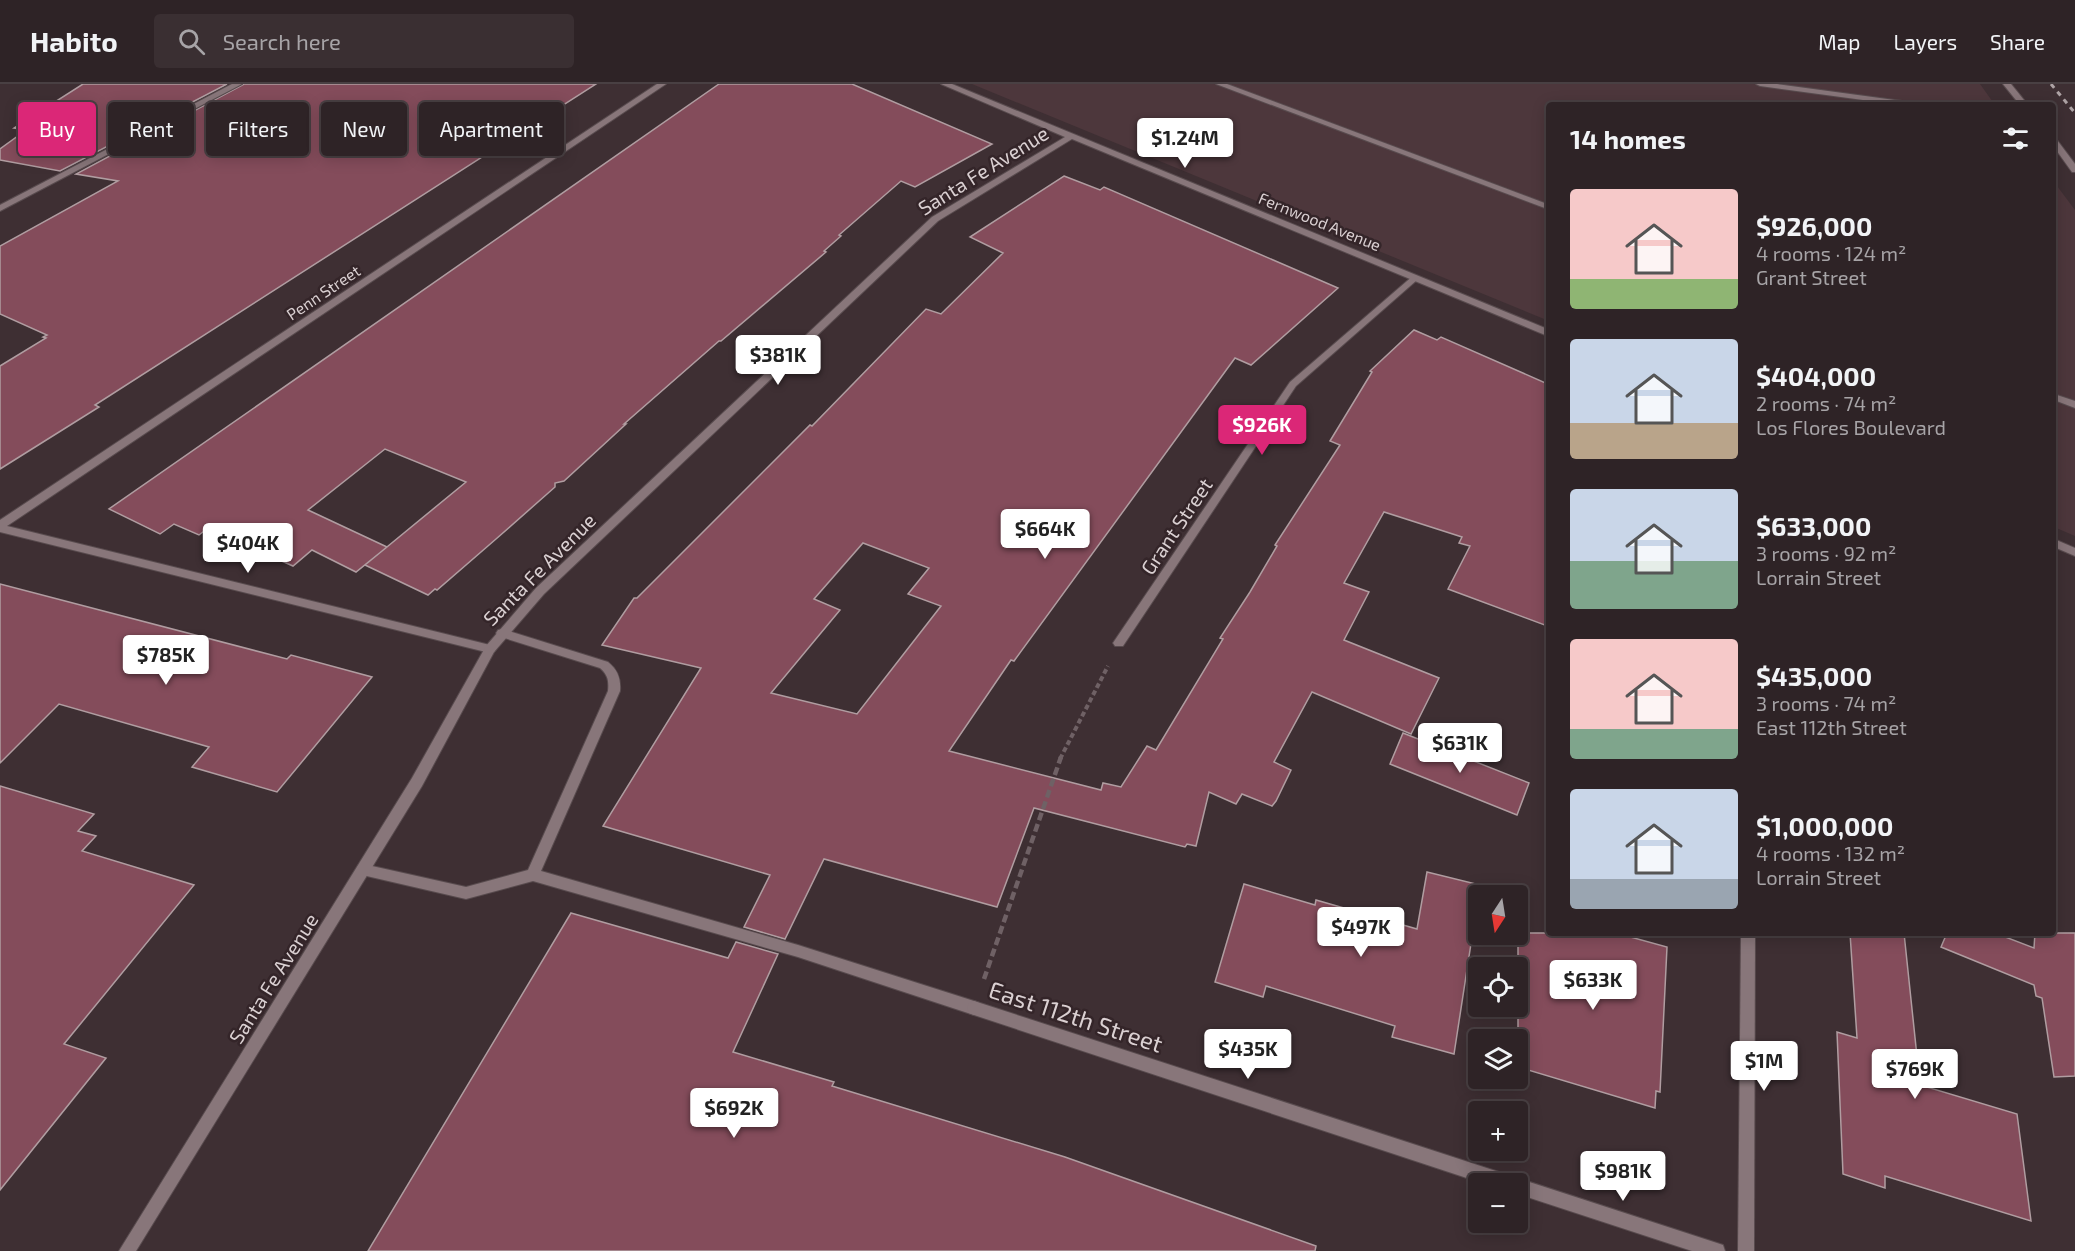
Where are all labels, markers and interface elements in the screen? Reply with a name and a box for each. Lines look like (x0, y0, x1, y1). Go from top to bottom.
search box (154, 14, 574, 68)
text: Habito (30, 24, 118, 58)
icon: search (175, 25, 208, 58)
text: Search here (223, 28, 341, 54)
text: Map (1818, 29, 1860, 54)
text: Layers (1893, 29, 1957, 54)
text: Share (1990, 29, 2045, 54)
chip: Buy (18, 102, 96, 156)
chip: Rent (108, 102, 194, 156)
chip: Filters (206, 102, 309, 156)
chip: New (321, 102, 407, 156)
chip: Apartment (419, 102, 564, 156)
pin: $1.24M (1136, 118, 1234, 169)
street label: Santa Fe Avenue (913, 120, 1053, 220)
icon: filters (1999, 122, 2032, 155)
text: 14 homes (1570, 123, 1686, 154)
text: $1.24M (1151, 125, 1219, 149)
street label: Fernwood Avenue (1256, 188, 1384, 254)
text: $926,000 (1756, 210, 1872, 241)
icon: home (1618, 213, 1690, 285)
text: 4 rooms · 124 m² (1756, 241, 1906, 265)
street label: Penn Street (283, 260, 363, 324)
text: Grant Street (1756, 265, 1867, 289)
pin: $381K (736, 335, 820, 386)
text: $381K (750, 342, 806, 366)
text: $404,000 (1756, 360, 1876, 391)
icon: home (1618, 363, 1690, 435)
text: 2 rooms · 74 m² (1756, 391, 1896, 415)
pin: $926K (1220, 405, 1304, 456)
text: $926K (1232, 412, 1292, 436)
text: Los Flores Boulevard (1756, 415, 1946, 439)
street label: Grant Street (1135, 473, 1217, 579)
street label: Santa Fe Avenue (478, 508, 600, 630)
pin: $664K (1003, 509, 1087, 560)
text: $633,000 (1756, 510, 1871, 541)
icon: home (1618, 513, 1690, 585)
text: $664K (1015, 516, 1075, 540)
pin: $404K (206, 523, 290, 574)
text: $404K (217, 530, 279, 554)
text: 3 rooms · 92 m² (1756, 541, 1896, 565)
text: Lorrain Street (1756, 565, 1881, 589)
pin: $785K (124, 635, 208, 686)
text: $785K (137, 642, 195, 666)
text: $435,000 (1756, 660, 1872, 691)
icon: home (1618, 663, 1690, 735)
text: 3 rooms · 74 m² (1756, 691, 1896, 715)
text: East 112th Street (1756, 715, 1907, 739)
pin: $631K (1418, 723, 1502, 774)
text: $631K (1432, 730, 1488, 754)
text: $1,000,000 (1756, 810, 1893, 841)
icon: home (1618, 813, 1690, 885)
text: 4 rooms · 132 m² (1756, 841, 1905, 865)
text: Lorrain Street (1756, 865, 1881, 889)
north arrow (1468, 885, 1528, 945)
map controls (1468, 885, 1528, 1233)
pin: $497K (1319, 907, 1403, 958)
street label: Santa Fe Avenue (223, 908, 323, 1048)
text: $497K (1331, 914, 1391, 938)
button: locate (1468, 957, 1528, 1017)
pin: $633K (1551, 960, 1635, 1011)
text: $633K (1564, 967, 1622, 991)
street label: East 112th Street (985, 974, 1167, 1058)
pin: $435K (1206, 1029, 1290, 1080)
button: layers (1468, 1029, 1528, 1089)
text: $435K (1218, 1036, 1278, 1060)
pin: $1M (1735, 1041, 1793, 1092)
text: $1M (1745, 1048, 1783, 1072)
pin: $769K (1873, 1049, 1957, 1100)
text: $769K (1886, 1056, 1944, 1080)
pin: $692K (692, 1088, 776, 1139)
text: $692K (704, 1095, 764, 1119)
button: + (1468, 1101, 1528, 1161)
pin: $981K (1581, 1151, 1665, 1202)
text: $981K (1594, 1158, 1652, 1182)
button: − (1468, 1173, 1528, 1233)

